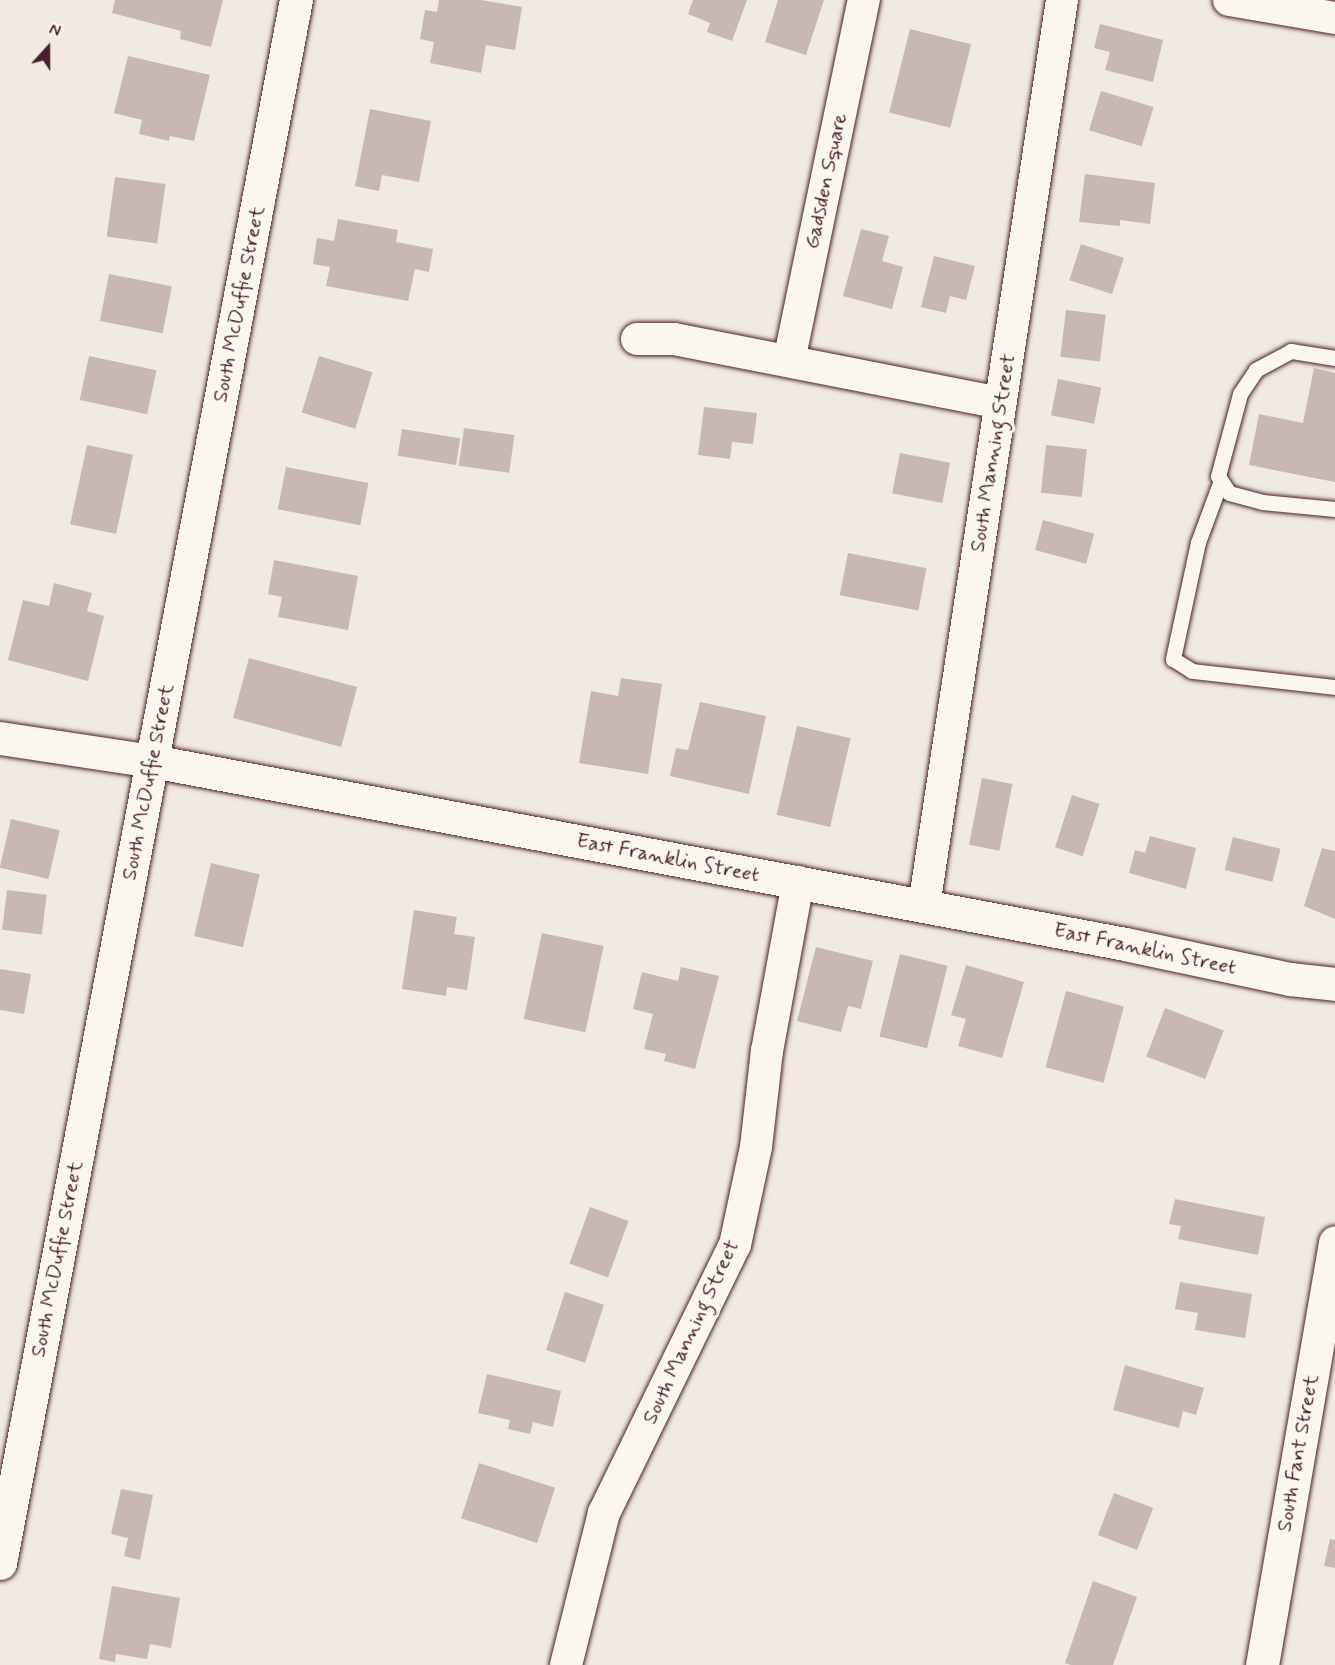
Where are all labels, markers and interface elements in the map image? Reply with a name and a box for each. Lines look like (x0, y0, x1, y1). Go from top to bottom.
north arrow (18, 18, 78, 78)
text: N (46, 19, 63, 42)
street label: Gadsden Square (799, 109, 853, 253)
street label: South McDuffie Street (208, 204, 270, 404)
street label: South Manning Street (965, 353, 1021, 553)
street label: South McDuffie Street (117, 682, 179, 882)
street label: East Franklin Street (573, 828, 763, 888)
street label: East Franklin Street (1050, 917, 1240, 981)
street label: South McDuffie Street (26, 1159, 88, 1359)
street label: South Manning Street (637, 1236, 745, 1428)
street label: South Fant Street (1272, 1372, 1324, 1534)

